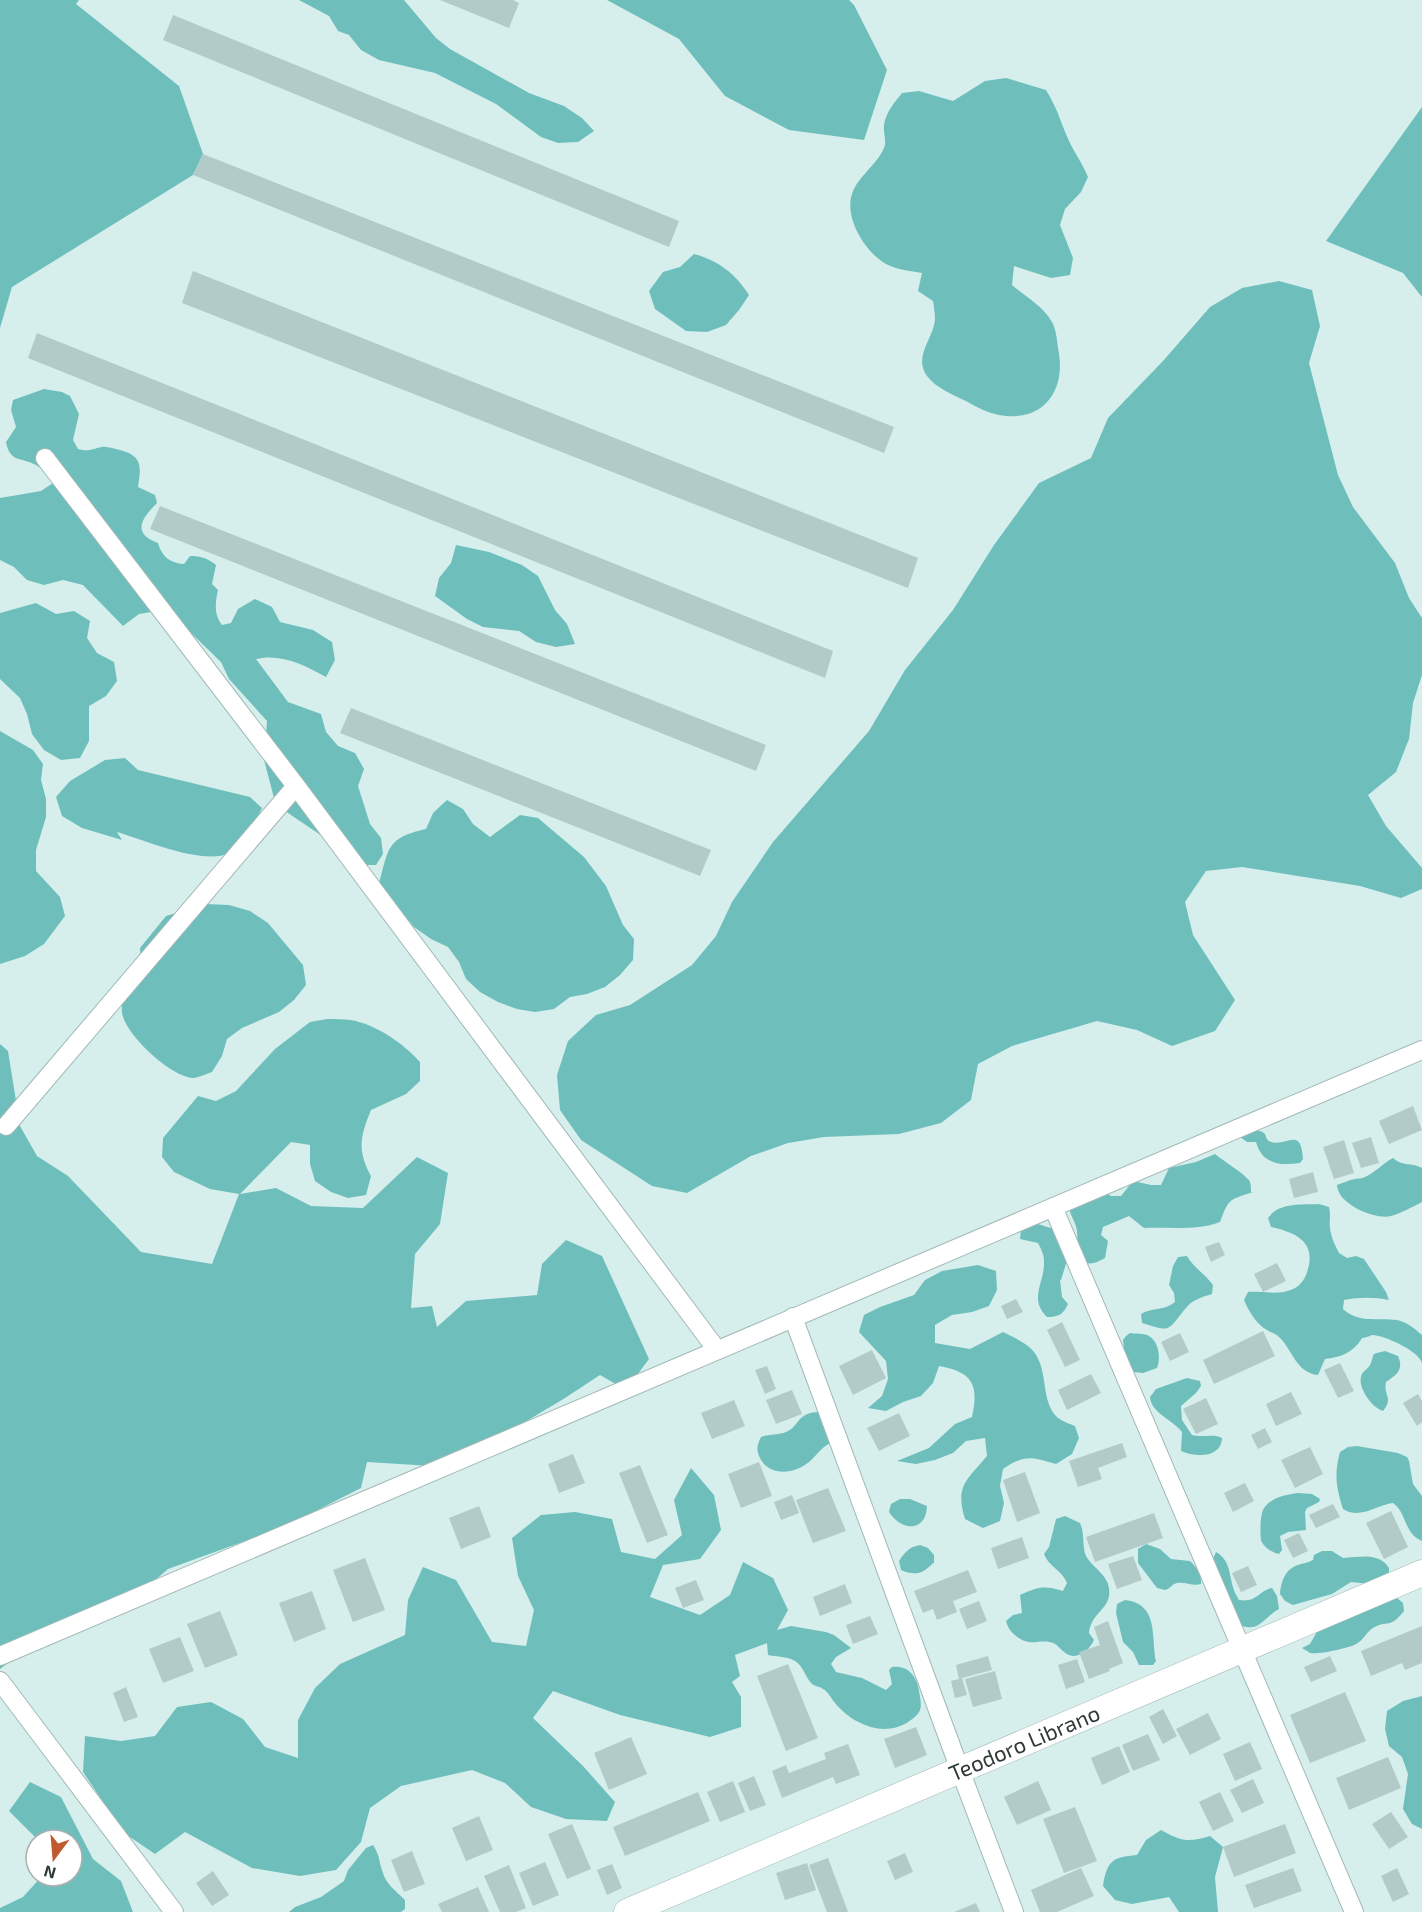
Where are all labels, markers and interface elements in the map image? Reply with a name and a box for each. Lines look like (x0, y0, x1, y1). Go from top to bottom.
street label: Teodoro Librano (945, 1699, 1103, 1785)
north arrow (24, 1828, 84, 1888)
text: N (42, 1862, 58, 1884)

